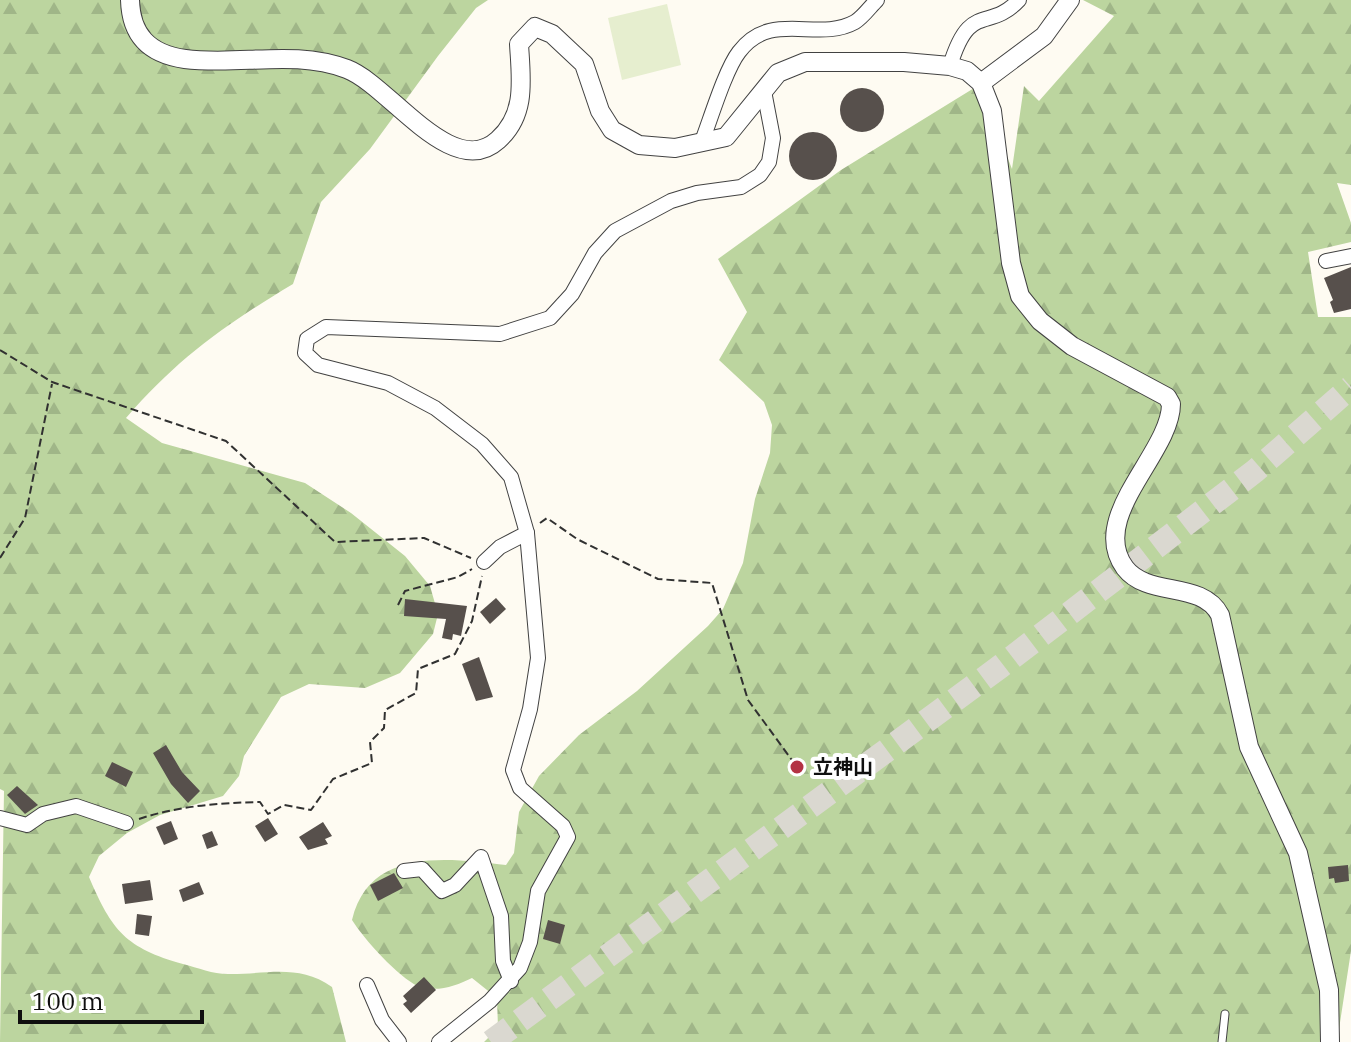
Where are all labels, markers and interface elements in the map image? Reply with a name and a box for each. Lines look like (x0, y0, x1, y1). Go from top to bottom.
place label: 立神山 (813, 753, 873, 780)
marker: 立神山 (788, 758, 806, 776)
scale bar (20, 974, 202, 1024)
text: 100 m (32, 985, 104, 1017)

